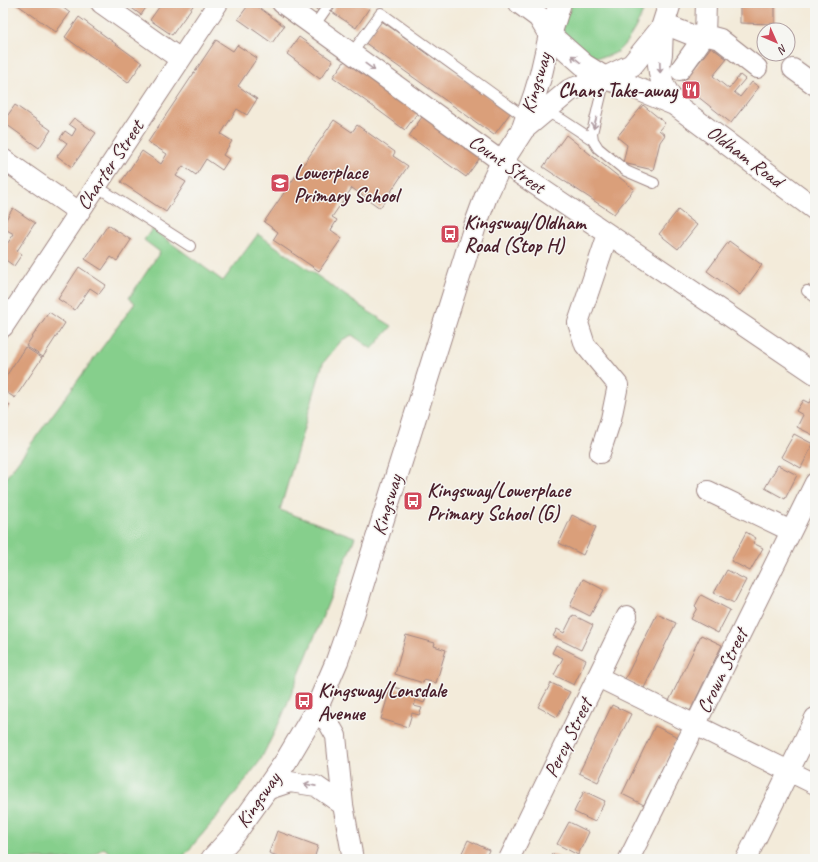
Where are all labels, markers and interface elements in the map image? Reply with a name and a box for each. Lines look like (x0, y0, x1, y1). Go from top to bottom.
north arrow (756, 22, 796, 62)
text: N (774, 42, 790, 58)
street label: Kingsway (515, 49, 557, 116)
one-way arrow (570, 54, 581, 63)
one-way arrow (656, 60, 664, 73)
one-way arrow (365, 63, 376, 71)
place label: Chans Take-away (558, 78, 679, 104)
restaurant icon: Chans Take-away (680, 79, 702, 101)
street label: Charter Street (71, 113, 150, 215)
one-way arrow (591, 116, 598, 129)
street label: Oldham Road (702, 119, 791, 195)
street label: Count Street (464, 129, 552, 201)
place label: Lowerplace Primary School (294, 160, 403, 208)
school or university icon: Lowerplace Primary School (269, 172, 291, 194)
place label: Kingsway/Oldham Road (Stop H) (464, 210, 587, 258)
bus stop icon: Kingsway/Oldham Road (Stop H) (439, 223, 461, 245)
street label: Kingsway (366, 471, 408, 538)
place label: Kingsway/Lowerplace Primary School (G) (427, 478, 572, 526)
bus stop icon: Kingsway/Lowerplace Primary School (G) (402, 490, 424, 512)
street label: Crown Street (691, 622, 755, 717)
place label: Kingsway/Lonsdale Avenue (318, 678, 447, 726)
bus stop icon: Kingsway/Lonsdale Avenue (293, 690, 315, 712)
street label: Percy Street (538, 692, 599, 781)
street label: Kingsway (230, 766, 287, 833)
one-way arrow (304, 781, 317, 789)

